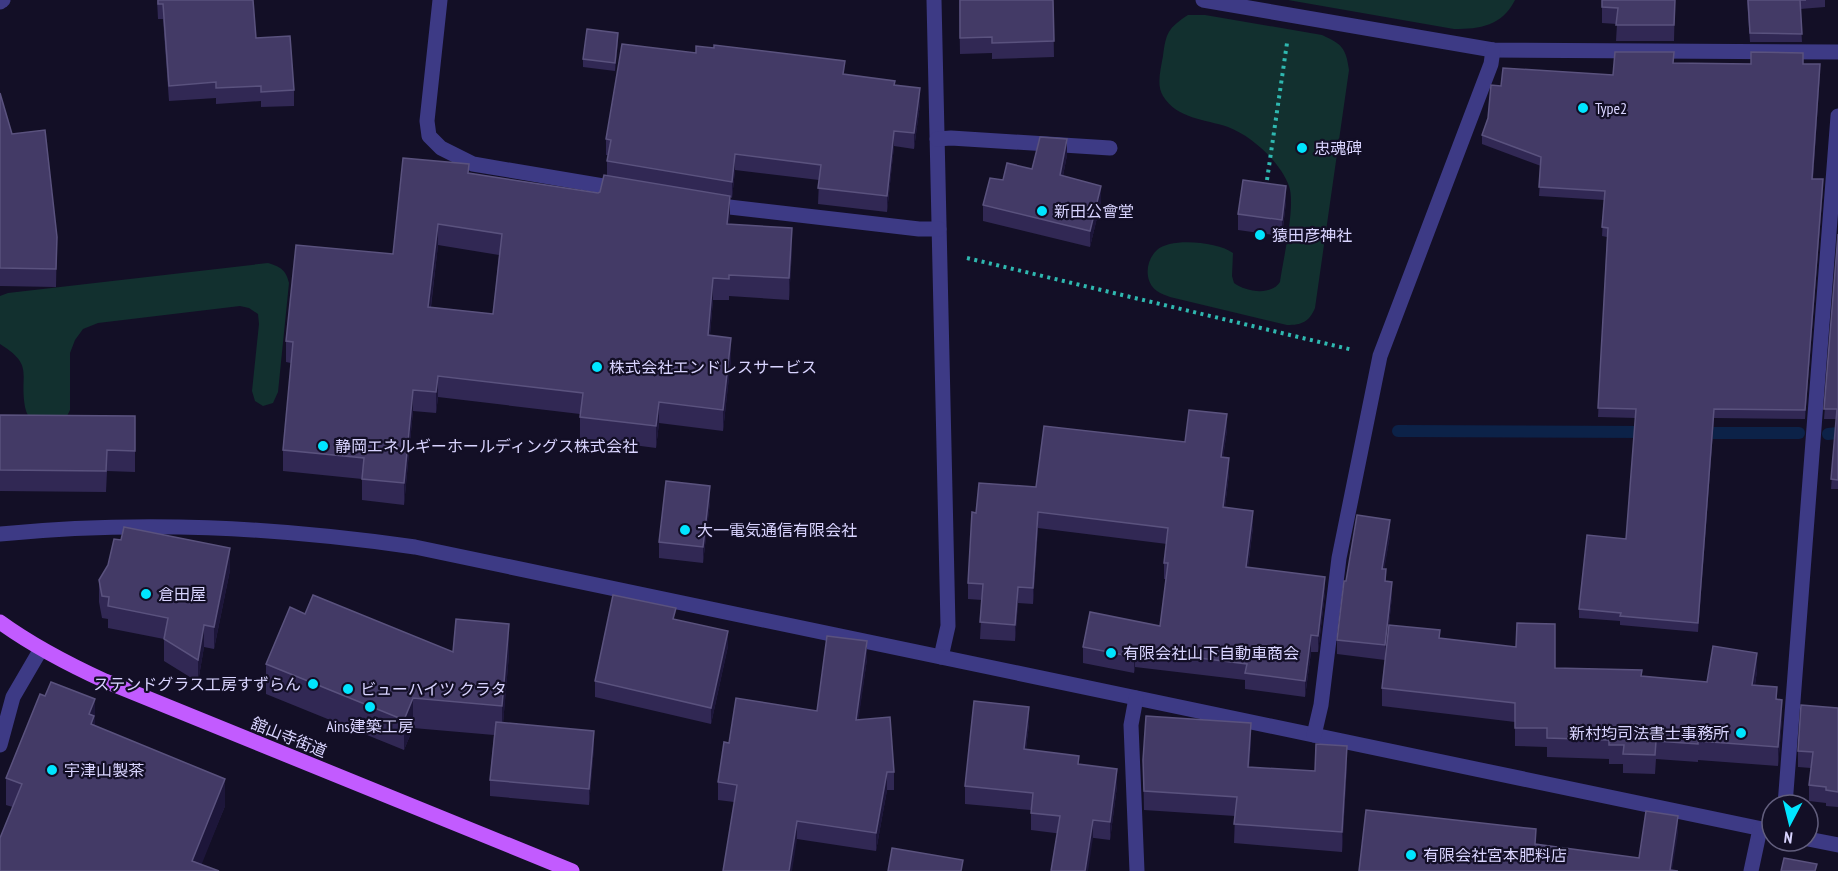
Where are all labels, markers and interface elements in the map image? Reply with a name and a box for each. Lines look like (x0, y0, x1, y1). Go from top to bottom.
place label: Type2 (1595, 98, 1627, 118)
marker: Type2 (1576, 101, 1590, 115)
place label: 忠魂碑 (1314, 138, 1362, 158)
marker: 忠魂碑 (1295, 141, 1309, 155)
place label: 新田公會堂 (1054, 201, 1134, 221)
marker: 新田公會堂 (1035, 204, 1049, 218)
place label: 猿田彦神社 (1272, 225, 1352, 245)
marker: 猿田彦神社 (1253, 228, 1267, 242)
place label: 株式会社エンドレスサービス (609, 357, 817, 377)
marker: 株式会社エンドレスサービス (590, 360, 604, 374)
place label: 静岡エネルギーホールディングス株式会社 (335, 436, 638, 456)
marker: 静岡エネルギーホールディングス株式会社 (316, 439, 330, 453)
place label: 大一電気通信有限会社 (697, 520, 857, 540)
marker: 大一電気通信有限会社 (678, 523, 692, 537)
place label: 倉田屋 (158, 584, 206, 604)
marker: 倉田屋 (139, 587, 153, 601)
place label: 有限会社山下自動車商会 (1123, 643, 1299, 663)
marker: 有限会社山下自動車商会 (1104, 646, 1118, 660)
place label: ステンドグラス工房すずらん (93, 674, 301, 694)
marker: ステンドグラス工房すずらん (306, 677, 320, 691)
place label: ビューハイツ クラタ (360, 679, 507, 699)
marker: ビューハイツ クラタ (341, 682, 355, 696)
marker: Ains建築工房 (363, 700, 377, 714)
street label: 舘山寺街道 (248, 713, 330, 761)
place label: Ains建築工房 (326, 716, 414, 736)
place label: 新村均司法書士事務所 (1569, 723, 1729, 743)
marker: 新村均司法書士事務所 (1734, 726, 1748, 740)
place label: 宇津山製茶 (64, 760, 144, 780)
marker: 宇津山製茶 (45, 763, 59, 777)
north arrow (1760, 793, 1820, 853)
text: N (1783, 827, 1794, 848)
place label: 有限会社宮本肥料店 (1423, 845, 1567, 865)
marker: 有限会社宮本肥料店 (1404, 848, 1418, 862)

